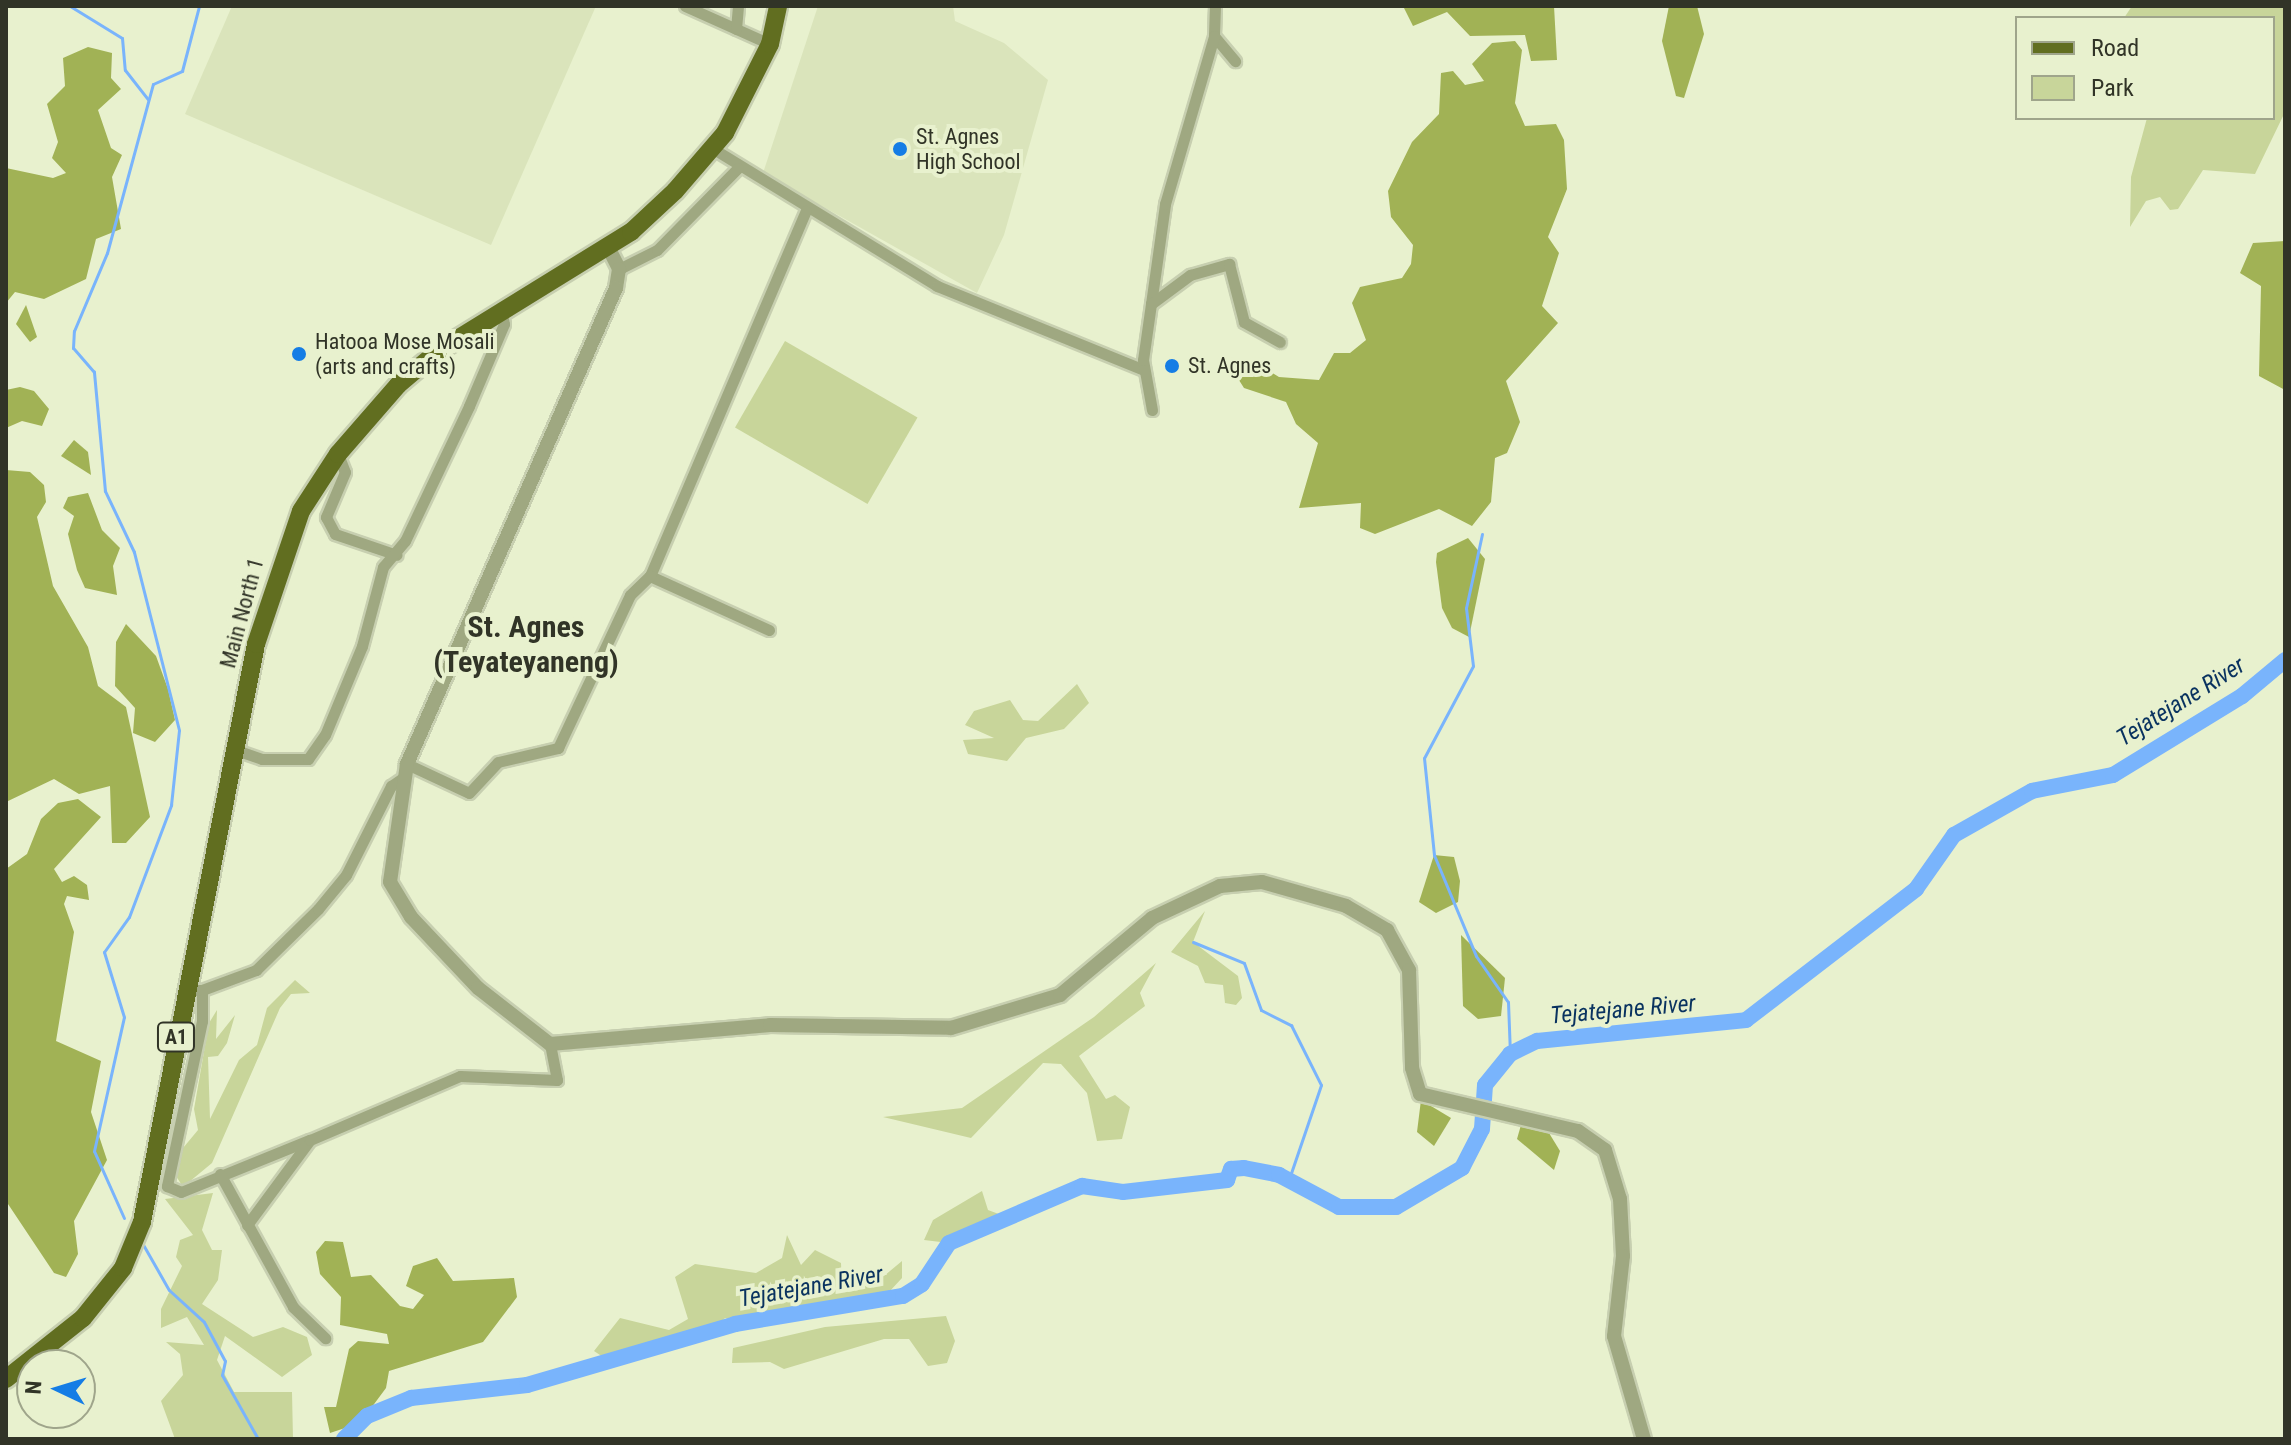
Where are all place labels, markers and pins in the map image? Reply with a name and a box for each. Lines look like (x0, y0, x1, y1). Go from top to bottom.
place label: St. Agnes High School (916, 123, 1021, 174)
marker: St. Agnes High School (891, 140, 909, 158)
place label: Hatooa Mose Mosali (arts and crafts) (315, 328, 495, 380)
marker: Hatooa Mose Mosali (arts and crafts) (290, 345, 308, 363)
place label: St. Agnes (1188, 353, 1271, 379)
marker: St. Agnes (1163, 357, 1181, 375)

